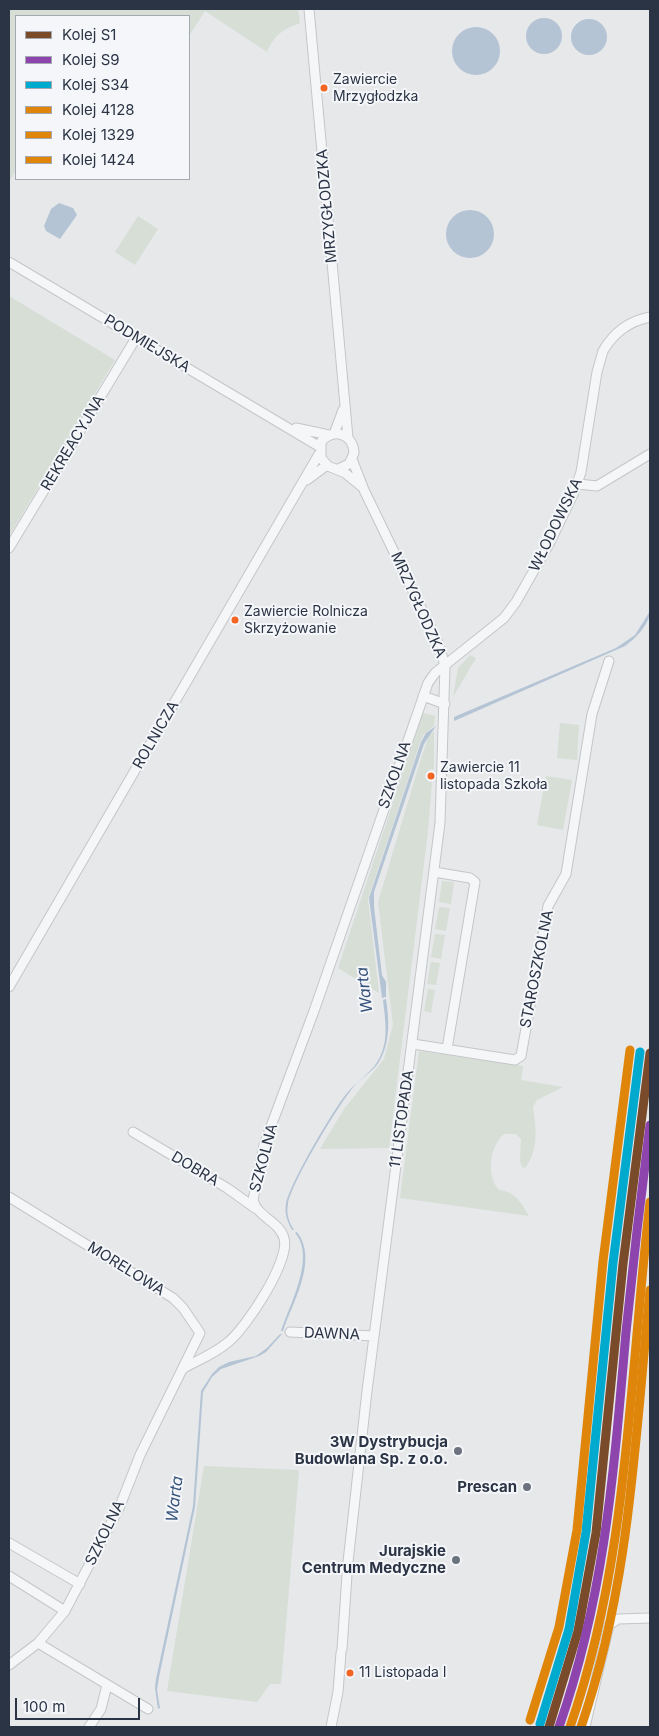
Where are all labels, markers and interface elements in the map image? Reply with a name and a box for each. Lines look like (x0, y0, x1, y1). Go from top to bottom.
legend (15, 15, 190, 180)
text: Kolej S1 (62, 25, 116, 44)
text: Kolej S9 (62, 50, 120, 69)
place label: Zawiercie Mrzygłodzka (333, 72, 418, 104)
text: Kolej S34 (62, 75, 129, 94)
marker: Zawiercie Mrzygłodzka (319, 83, 329, 93)
text: Kolej 4128 (62, 100, 135, 119)
text: Kolej 1329 (62, 125, 135, 144)
street label: MRZYGŁODZKA (313, 148, 341, 264)
text: Kolej 1424 (62, 150, 135, 169)
street label: PODMIEJSKA (101, 311, 193, 377)
street label: REKREACYJNA (37, 392, 109, 494)
street label: WŁODOWSKA (526, 475, 586, 575)
street label: MRZYGŁODZKA (387, 549, 449, 661)
place label: Zawiercie Rolnicza Skrzyżowanie (244, 604, 368, 636)
marker: Zawiercie Rolnicza Skrzyżowanie (230, 615, 240, 625)
street label: ROLNICZA (129, 698, 183, 772)
street label: SZKOLNA (375, 739, 415, 811)
place label: Zawiercie 11 listopada Szkoła (440, 760, 548, 792)
marker: Zawiercie 11 listopada Szkoła (426, 771, 436, 781)
street label: STAROSZKOLNA (517, 909, 557, 1029)
water label: Warta (353, 966, 377, 1014)
street label: 11 LISTOPADA (386, 1069, 418, 1169)
street label: SZKOLNA (246, 1122, 282, 1194)
street label: DOBRA (168, 1148, 222, 1190)
street label: MORELOWA (84, 1238, 168, 1300)
street label: DAWNA (304, 1324, 360, 1344)
place label: 3W Dystrybucja Budowlana Sp. z o.o. (295, 1433, 448, 1468)
marker: 3W Dystrybucja Budowlana Sp. z o.o. (452, 1445, 464, 1457)
water label: Warta (163, 1475, 187, 1523)
place label: Prescan (457, 1478, 517, 1496)
marker: Prescan (521, 1481, 533, 1493)
street label: SZKOLNA (82, 1497, 128, 1569)
place label: Jurajskie Centrum Medyczne (302, 1542, 446, 1577)
marker: Jurajskie Centrum Medyczne (450, 1554, 462, 1566)
place label: 11 Listopada I (359, 1665, 447, 1681)
marker: 11 Listopada I (345, 1668, 355, 1678)
scale bar (18, 1688, 142, 1720)
text: 100 m (23, 1697, 65, 1716)

